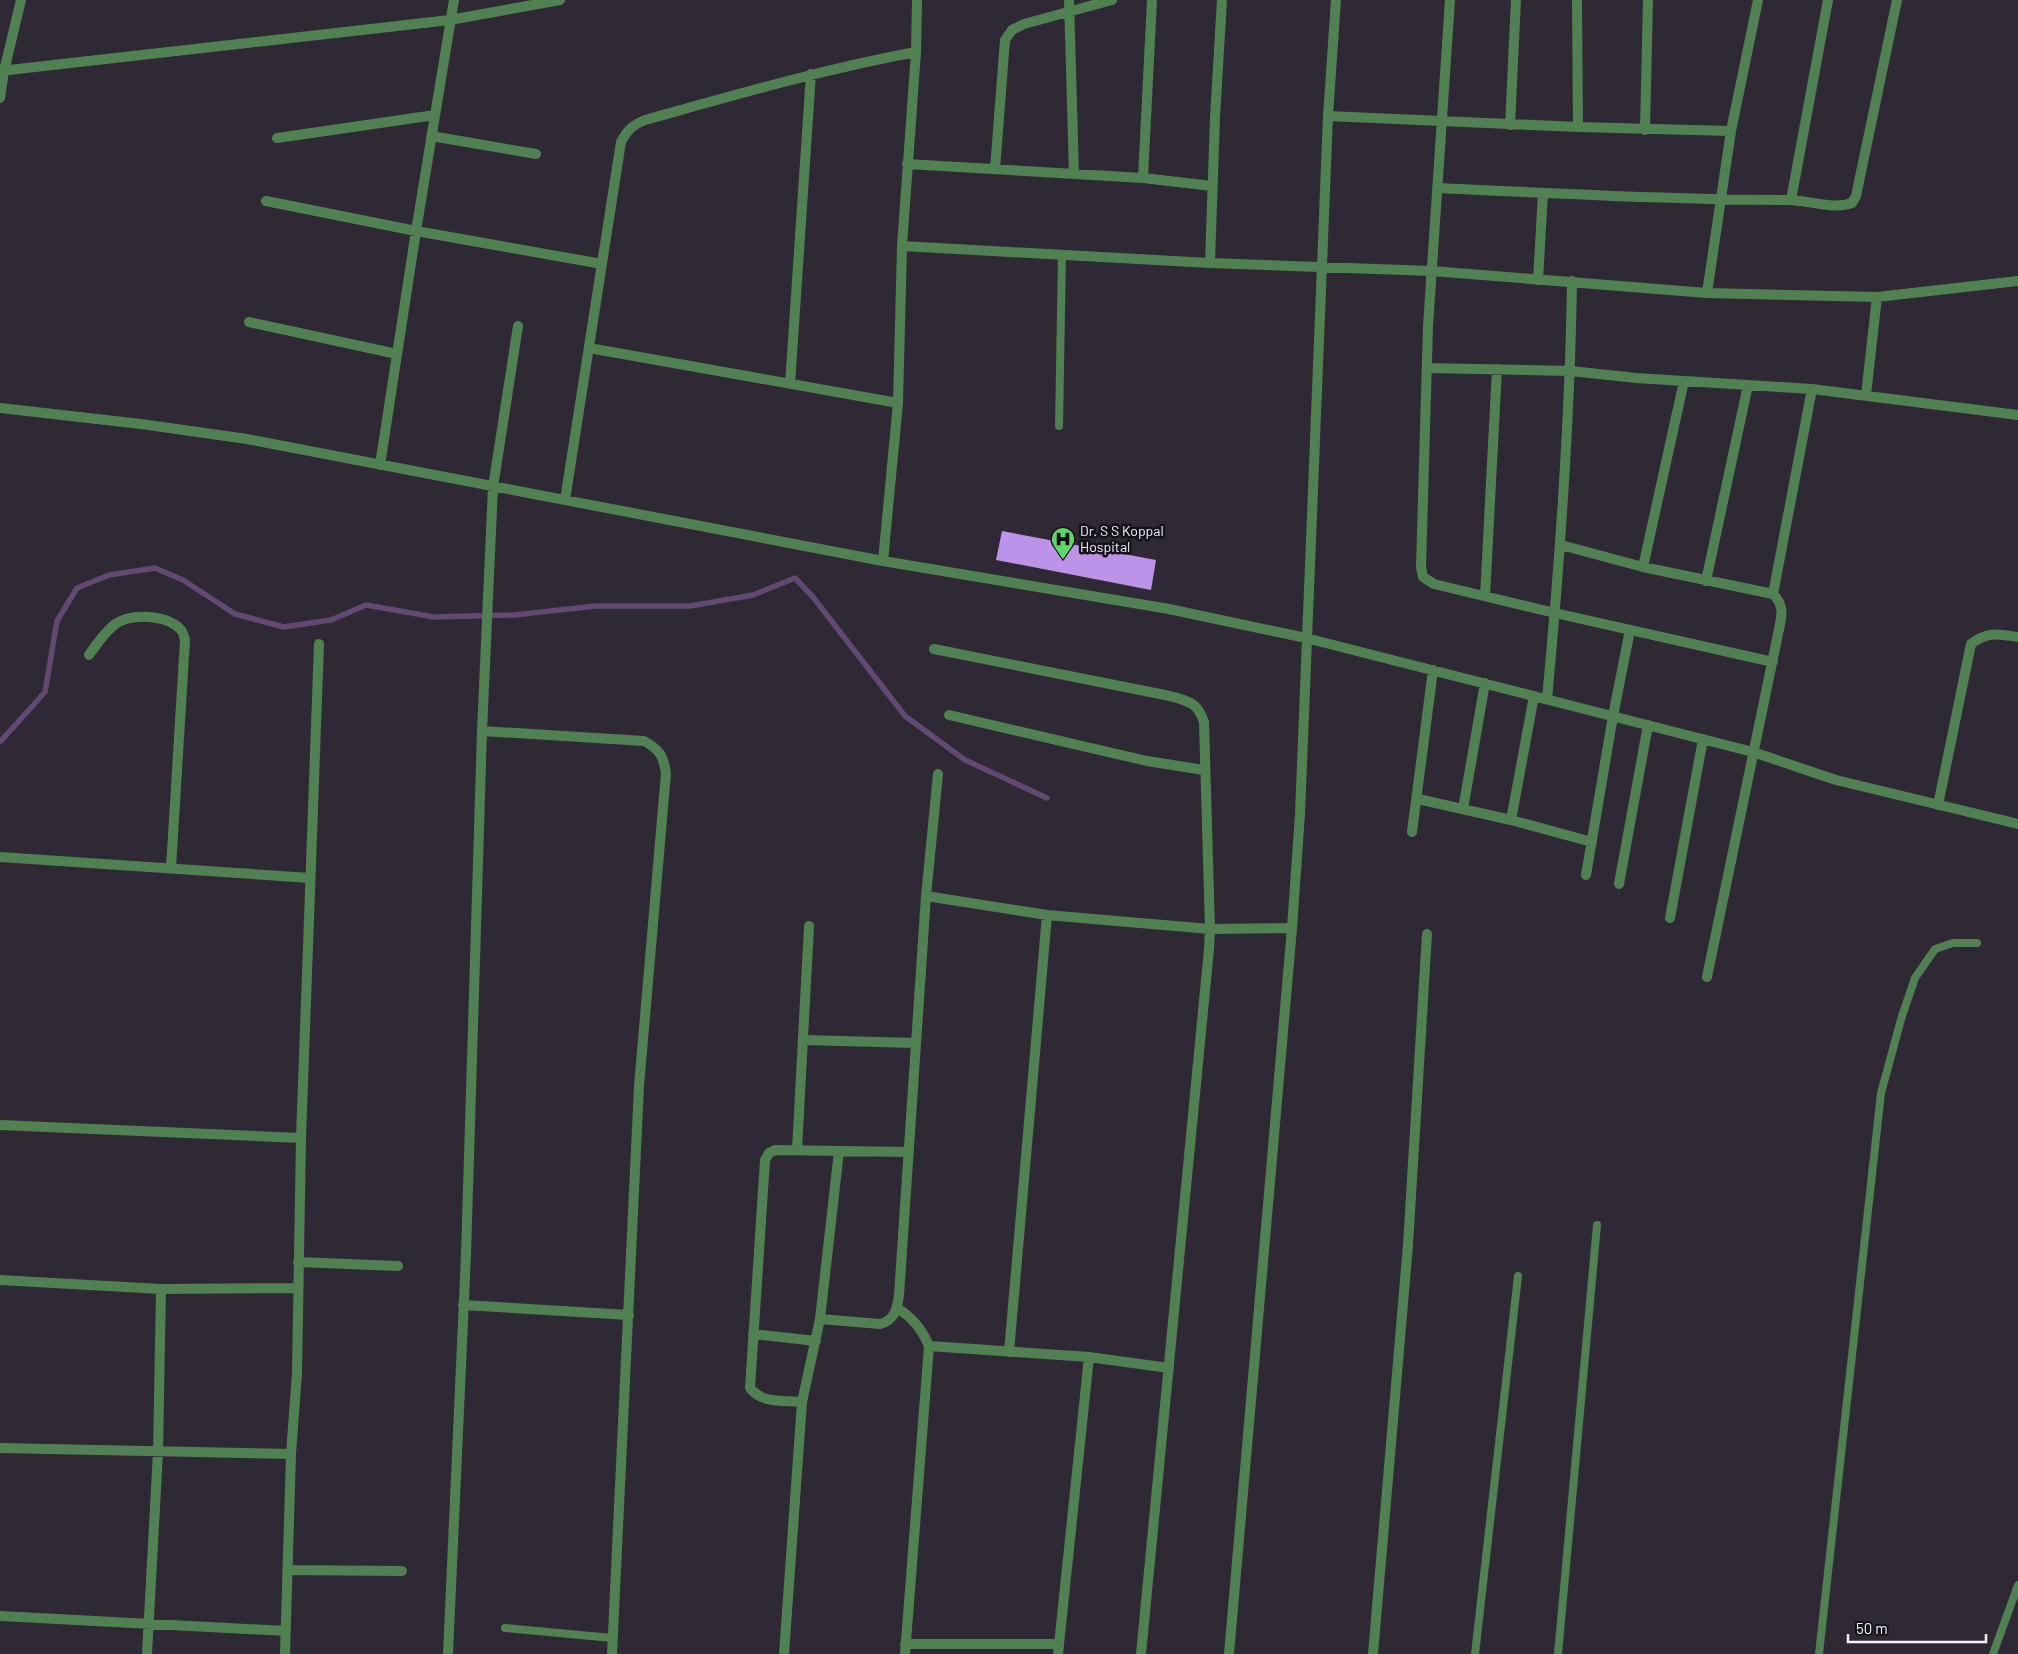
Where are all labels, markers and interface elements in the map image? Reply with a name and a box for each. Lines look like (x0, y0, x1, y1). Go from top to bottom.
place label: Dr. S S Koppal Hospital (1080, 522, 1164, 555)
hospital icon: Dr. S S Koppal Hospital (1050, 526, 1076, 560)
scale bar (1848, 1612, 1986, 1644)
text: 50 m (1856, 1619, 1888, 1637)

